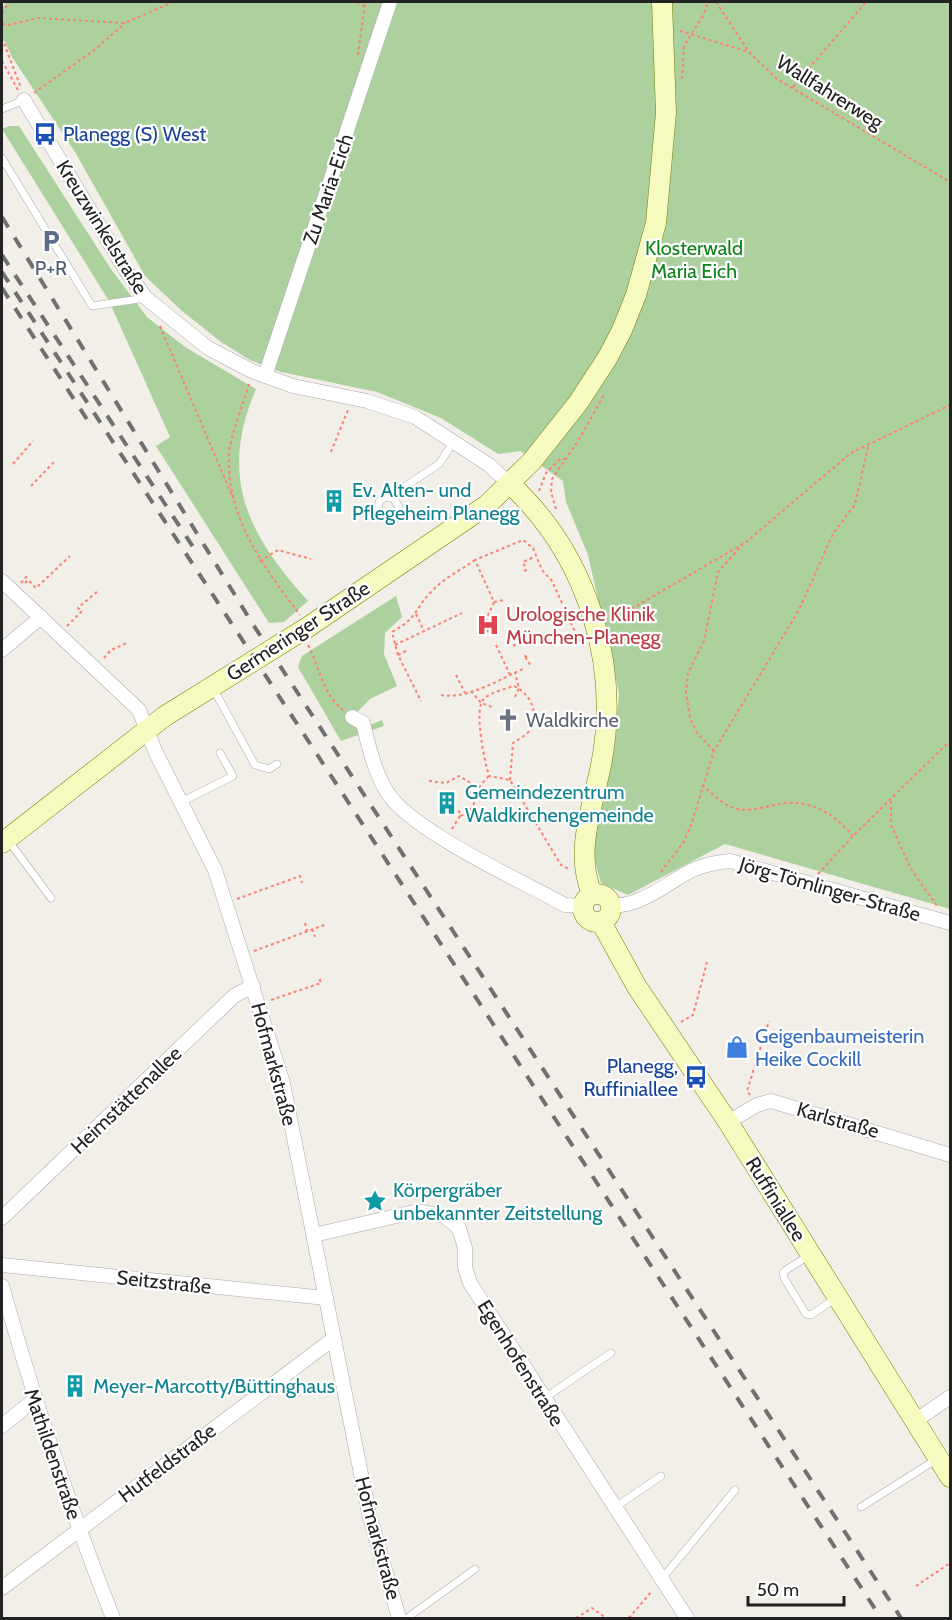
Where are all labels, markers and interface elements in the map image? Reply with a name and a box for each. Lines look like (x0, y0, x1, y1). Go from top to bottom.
street label: Wallfahrerweg (772, 50, 889, 135)
bus stop icon: Planegg (S) West (32, 121, 58, 147)
place label: Planegg (S) West (63, 122, 206, 146)
street label: Zu Maria-Eich (298, 131, 358, 247)
street label: Kreuzwinkelstraße (51, 156, 153, 298)
parking icon: P+R (38, 228, 64, 254)
park label: Klosterwald Maria Eich (645, 236, 743, 283)
place label: P+R (35, 256, 67, 280)
place label: Ev. Alten- und Pflegeheim Planegg (352, 478, 521, 525)
building icon: Ev. Alten- und Pflegeheim Planegg (321, 488, 347, 514)
street label: Germeringer Straße (222, 576, 374, 686)
place label: Urologische Klinik München-Planegg (506, 602, 662, 649)
hospital icon: Urologische Klinik München-Planegg (475, 612, 501, 638)
church icon: Waldkirche (495, 707, 521, 733)
place label: Waldkirche (526, 708, 619, 732)
place label: Gemeindezentrum Waldkirchengemeinde (465, 780, 654, 827)
building icon: Gemeindezentrum Waldkirchengemeinde (434, 790, 460, 816)
street label: Jörg-Tömlinger-Straße (736, 851, 923, 926)
street label: Hofmarkstraße (246, 1000, 302, 1128)
place label: Geigenbaumeisterin Heike Cockill (755, 1024, 924, 1071)
shop icon: Geigenbaumeisterin Heike Cockill (724, 1034, 750, 1060)
street label: Heimstättenallee (66, 1041, 186, 1159)
place label: Planegg, Ruffiniallee (583, 1054, 678, 1101)
bus stop icon: Planegg, Ruffiniallee (683, 1064, 709, 1090)
street label: Karlstraße (794, 1097, 882, 1143)
street label: Ruffiniallee (741, 1153, 811, 1245)
place label: Körpergräber unbekannter Zeitstellung (393, 1178, 603, 1225)
place icon: Körpergräber unbekannter Zeitstellung (362, 1188, 388, 1214)
street label: Seitzstraße (116, 1265, 212, 1299)
street label: Egenhofenstraße (473, 1295, 569, 1431)
building icon: Meyer-Marcotty/Büttinghaus (62, 1373, 88, 1399)
place label: Meyer-Marcotty/Büttinghaus (93, 1374, 335, 1398)
street label: Mathildenstraße (19, 1385, 87, 1523)
street label: Hutfeldstraße (113, 1419, 221, 1507)
street label: Hofmarkstraße (350, 1474, 406, 1602)
scale bar (748, 1569, 844, 1607)
text: 50 m (757, 1579, 799, 1601)

